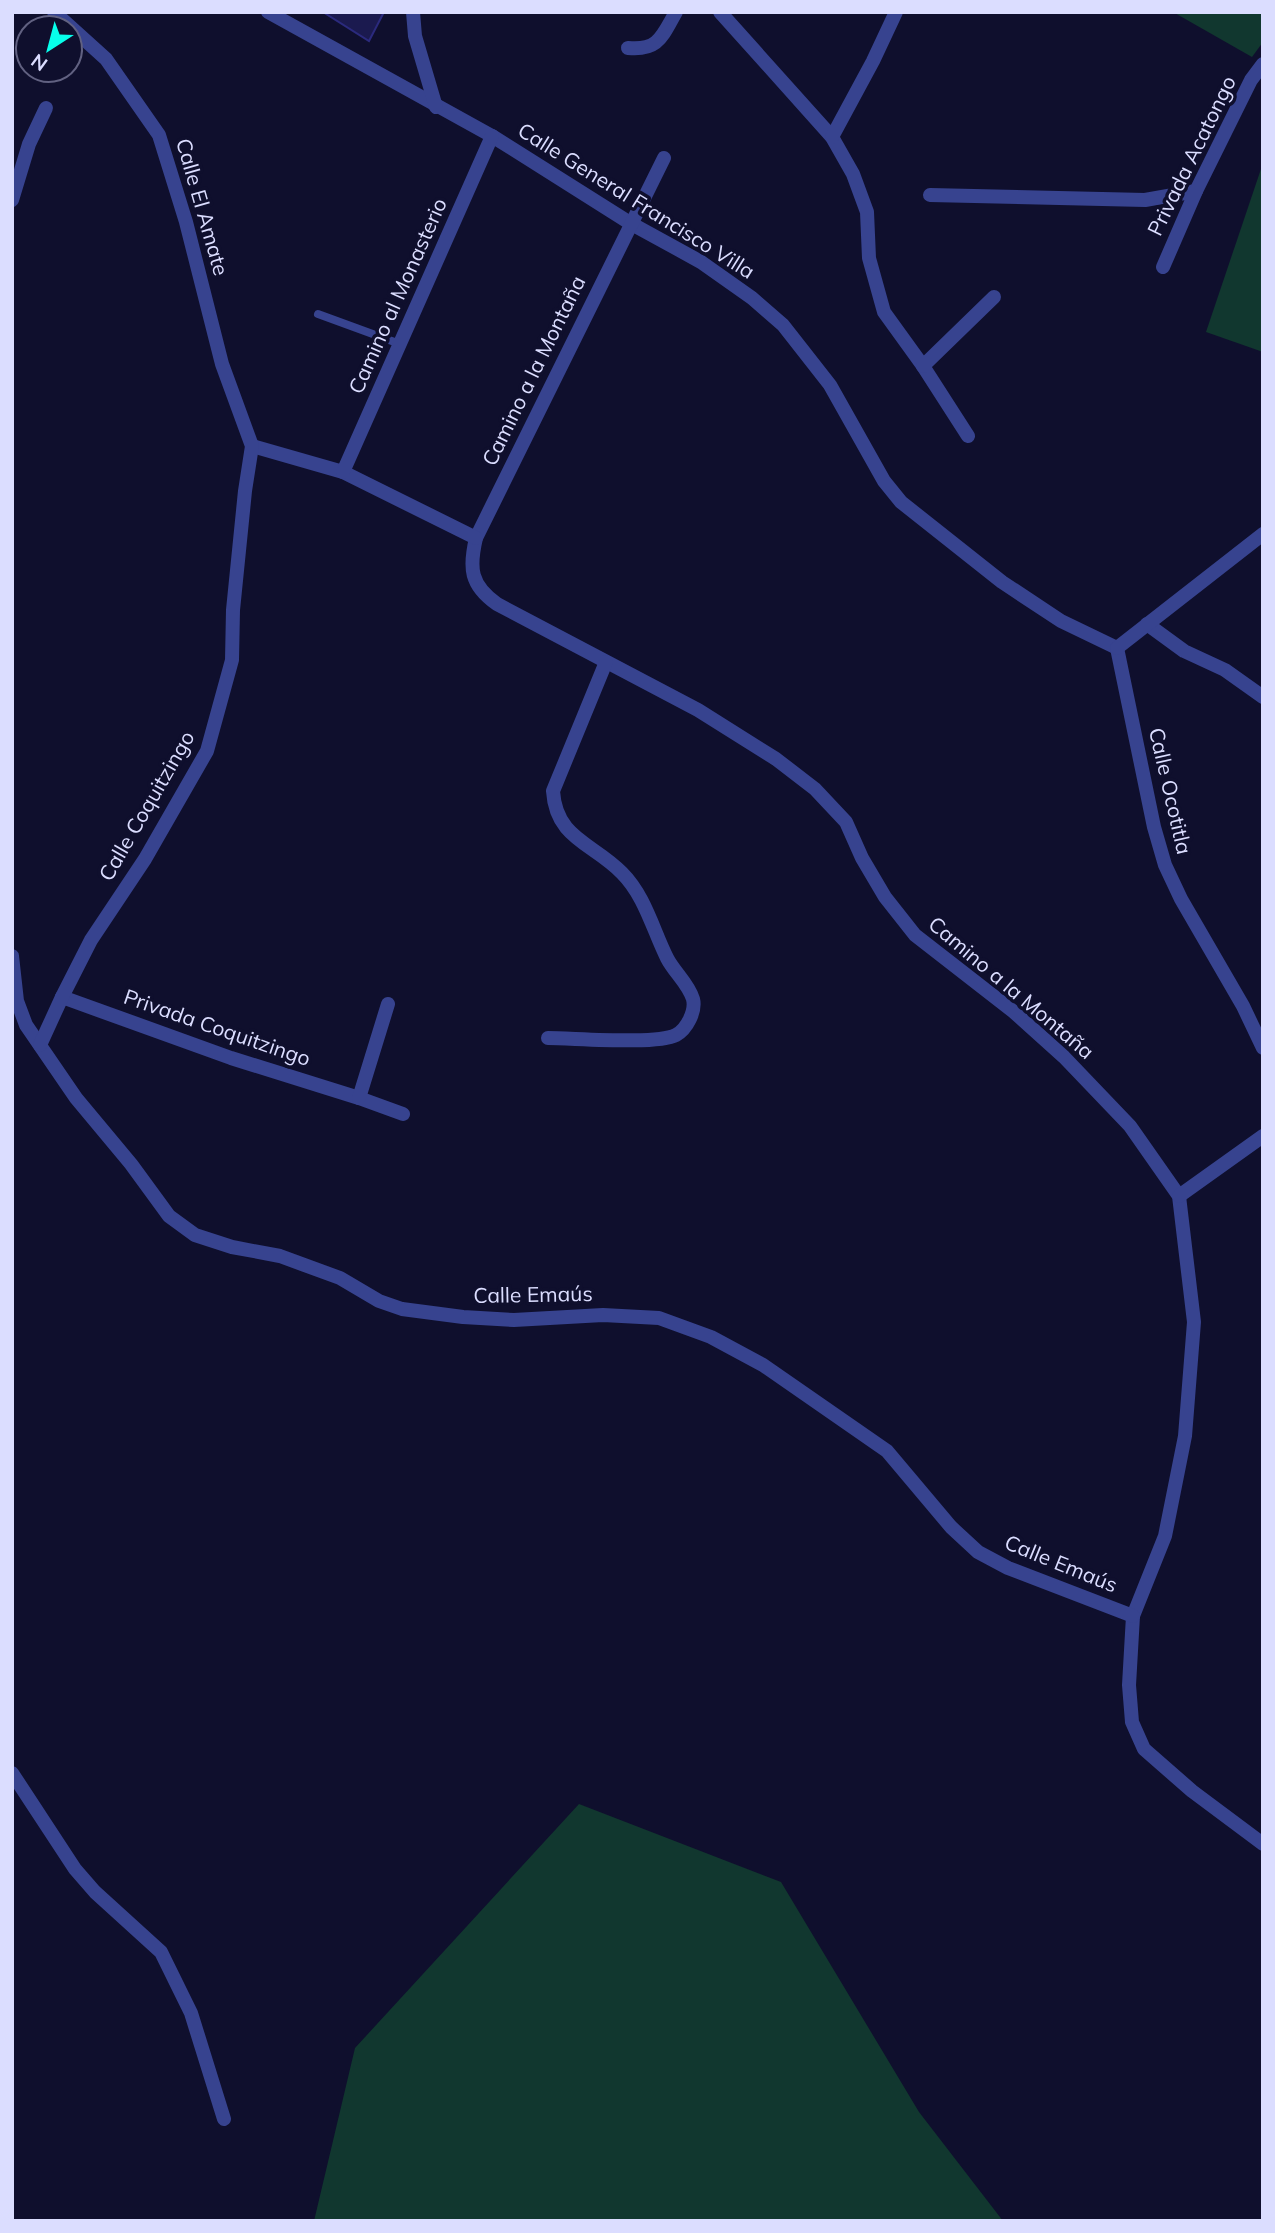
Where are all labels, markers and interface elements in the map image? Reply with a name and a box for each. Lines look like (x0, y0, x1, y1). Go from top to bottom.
north arrow (14, 14, 84, 84)
text: N (26, 49, 52, 77)
street label: Privada Acatongo (1141, 71, 1241, 240)
street label: Calle General Francisco Villa (513, 116, 760, 284)
street label: Calle El Amate (171, 135, 235, 278)
street label: Camino al Monasterio (342, 194, 452, 397)
street label: Camino a la Montaña (476, 271, 590, 470)
street label: Calle Ocotitla (1144, 725, 1198, 857)
street label: Calle Coquitzingo (93, 726, 200, 885)
street label: Camino a la Montaña (924, 910, 1100, 1064)
street label: Privada Coquitzingo (120, 983, 314, 1071)
street label: Calle Emaús (473, 1280, 593, 1308)
street label: Calle Emaús (1001, 1529, 1122, 1598)

